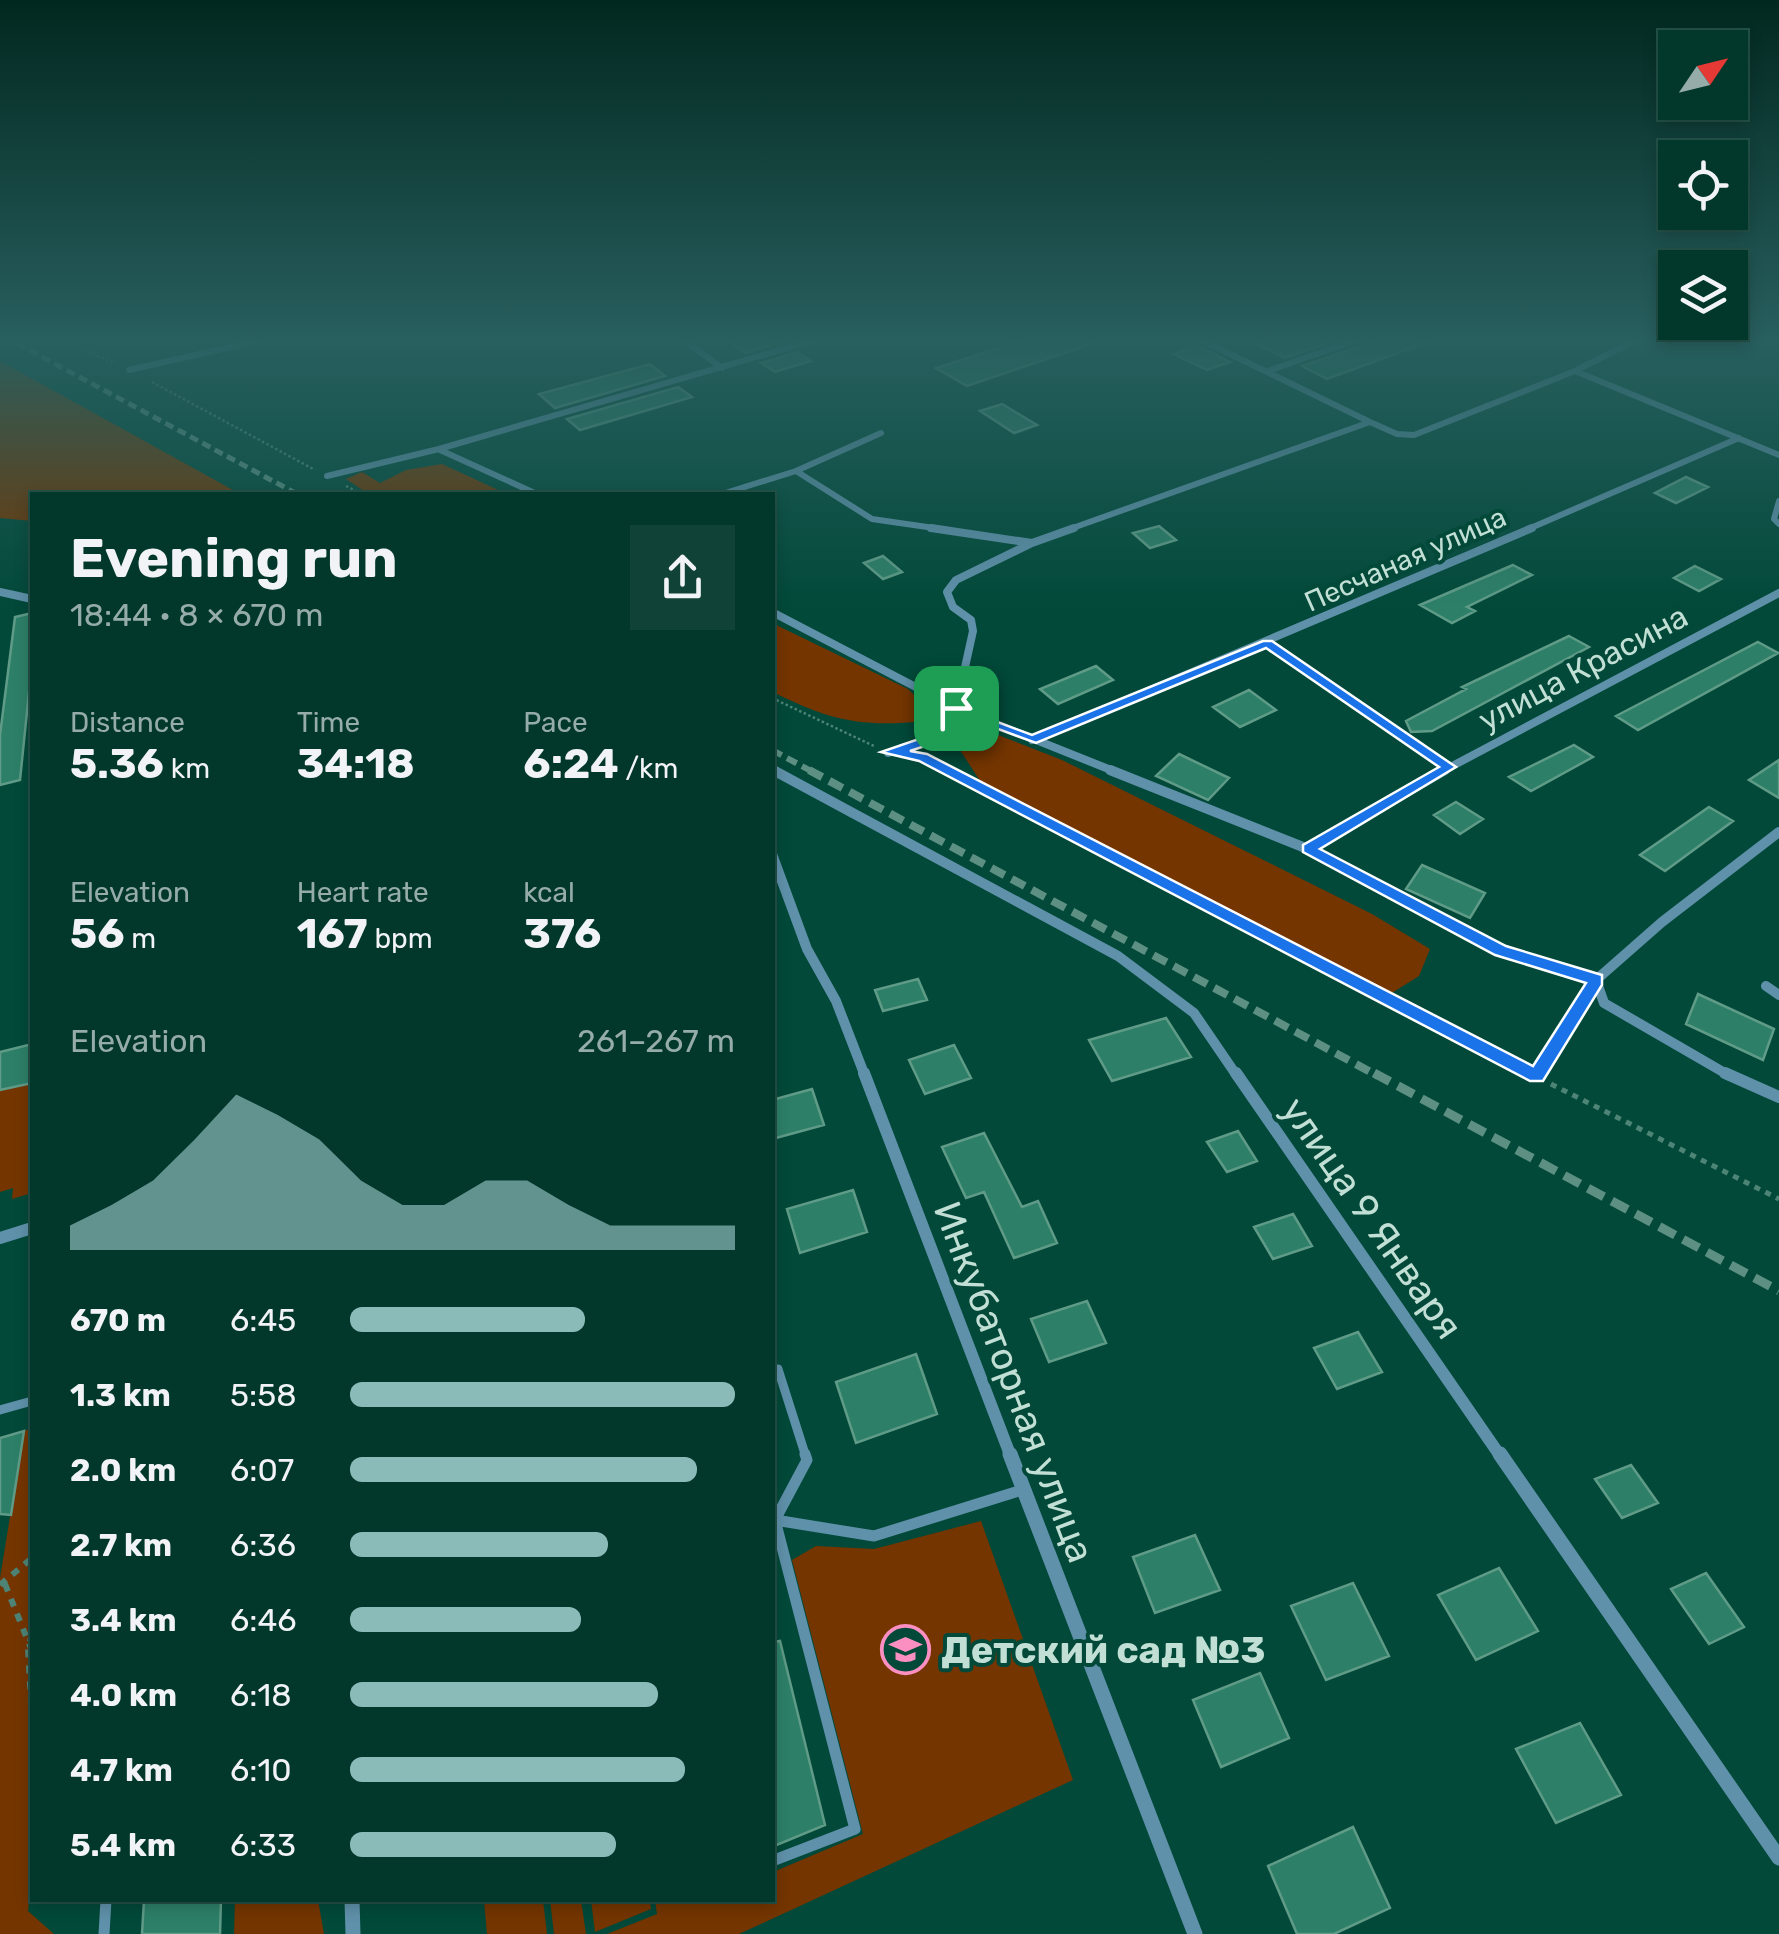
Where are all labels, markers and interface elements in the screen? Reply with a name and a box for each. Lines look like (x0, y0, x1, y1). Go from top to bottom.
north arrow (1658, 30, 1748, 120)
map controls (1658, 30, 1748, 340)
button: locate (1658, 140, 1748, 230)
button: layers (1658, 250, 1748, 340)
street label: Песчаная улица (1299, 500, 1511, 619)
button: share (630, 525, 735, 630)
text: Evening run (70, 526, 398, 591)
text: 18:44 · 8 × 670 m (70, 596, 323, 634)
street label: улица Красина (1472, 597, 1694, 739)
pin (914, 666, 999, 751)
icon: arrive (929, 681, 984, 736)
text: Distance (70, 706, 185, 739)
text: Time (297, 706, 360, 739)
text: Pace (523, 706, 588, 739)
text: 5.36 (70, 739, 164, 789)
text: 34:18 (297, 739, 415, 789)
text: 6:24 (523, 739, 619, 789)
text: km (164, 752, 210, 785)
text: /km (619, 752, 678, 785)
text: Elevation (70, 876, 190, 909)
text: Heart rate (297, 876, 429, 909)
text: kcal (523, 876, 575, 909)
text: 56 (70, 909, 124, 959)
text: 167 (297, 909, 368, 959)
text: 376 (523, 909, 601, 959)
text: m (124, 922, 156, 955)
text: bpm (368, 922, 433, 955)
text: Elevation (70, 1022, 207, 1060)
text: 261–267 m (577, 1022, 735, 1060)
street label: улица 9 Января (1272, 1088, 1472, 1348)
street label: Инкубаторная улица (924, 1195, 1104, 1569)
text: 670 m (70, 1301, 166, 1339)
text: 6:45 (230, 1301, 296, 1339)
text: 1.3 km (70, 1376, 171, 1414)
text: 5:58 (230, 1376, 297, 1414)
text: 2.0 km (70, 1451, 176, 1489)
text: 6:07 (230, 1451, 294, 1489)
text: 2.7 km (70, 1526, 172, 1564)
text: 6:36 (230, 1526, 296, 1564)
text: 3.4 km (70, 1601, 177, 1639)
text: 6:46 (230, 1601, 297, 1639)
school or university icon: Детский сад №3 (880, 1624, 932, 1676)
place label: Детский сад №3 (941, 1627, 1265, 1673)
text: 4.0 km (70, 1676, 177, 1714)
text: 6:18 (230, 1676, 292, 1714)
text: 4.7 km (70, 1751, 173, 1789)
text: 6:10 (230, 1751, 292, 1789)
text: 5.4 km (70, 1826, 176, 1864)
text: 6:33 (230, 1826, 296, 1864)

